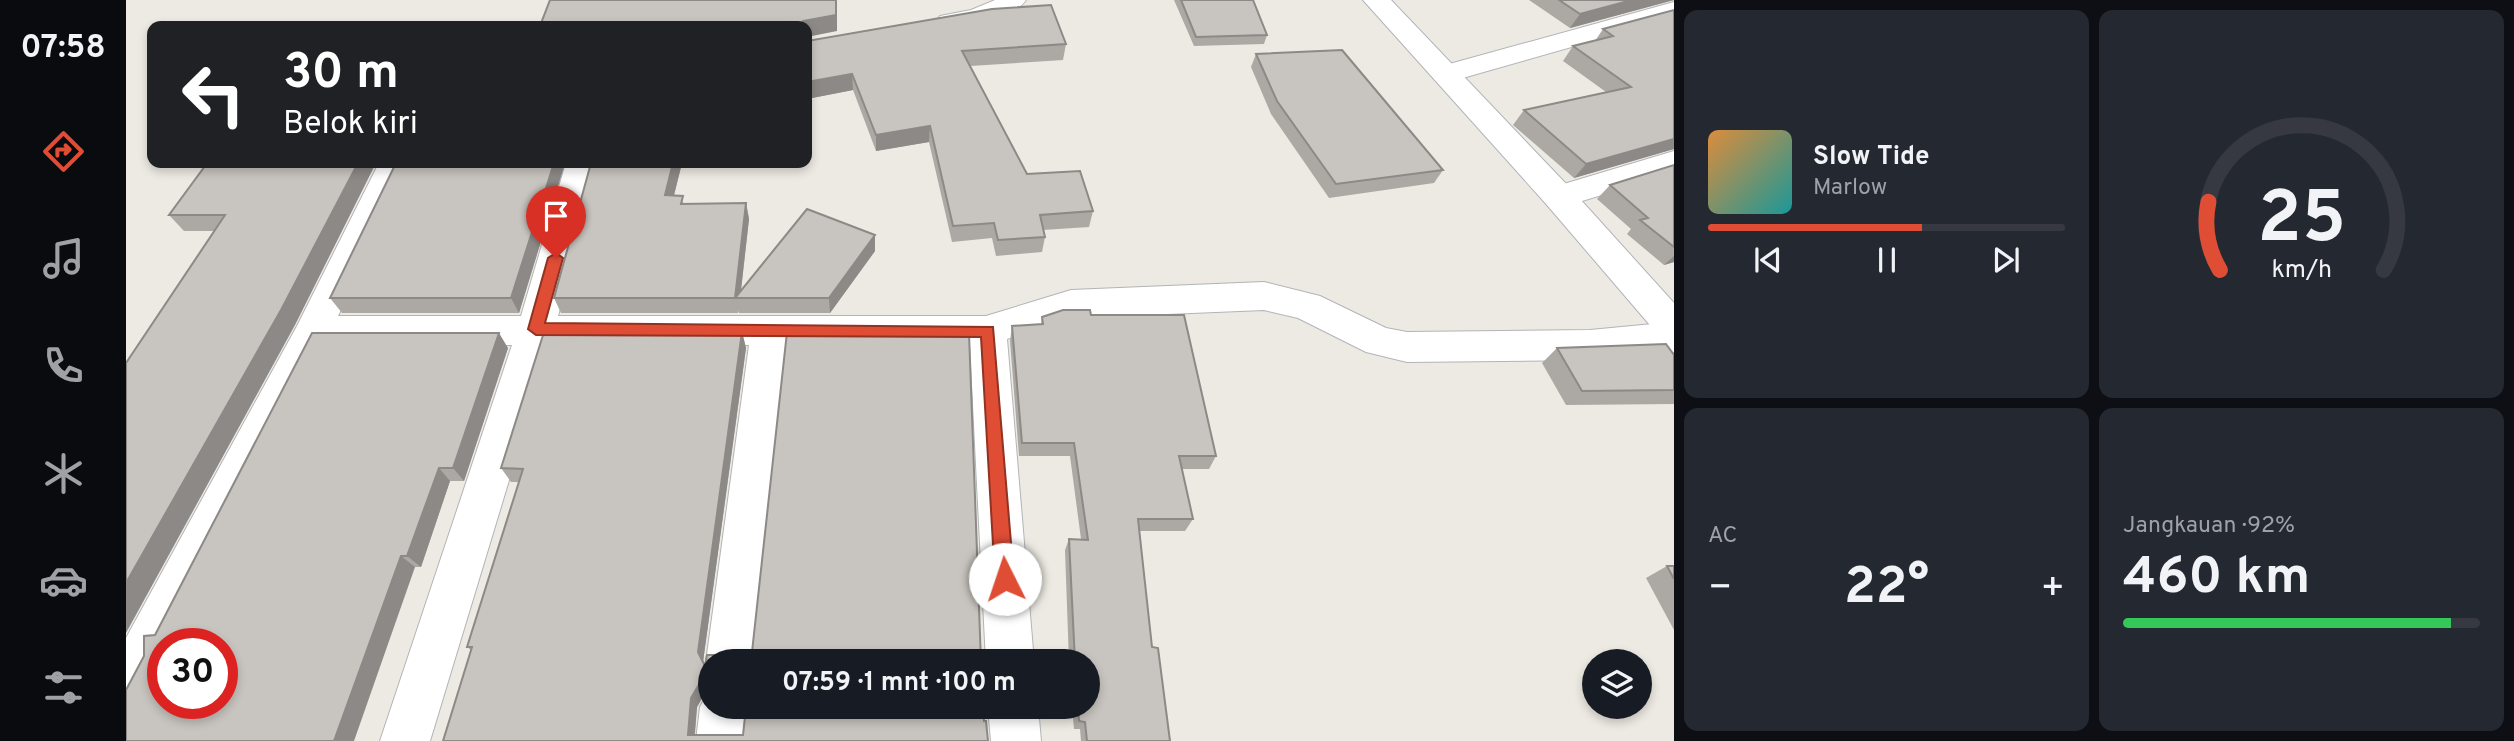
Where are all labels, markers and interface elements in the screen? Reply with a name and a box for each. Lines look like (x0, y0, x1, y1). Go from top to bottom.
text: 07:58 (20, 29, 106, 69)
text: 30 m (283, 44, 399, 106)
icon: left (168, 49, 259, 140)
text: Belok kiri (283, 105, 418, 145)
icon: directions (39, 127, 88, 176)
text: Slow Tide (1813, 141, 1930, 174)
text: Marlow (1813, 174, 1887, 203)
text: 25 (2257, 177, 2346, 269)
pin (526, 186, 586, 258)
icon: arrive (537, 197, 575, 235)
icon: music (39, 234, 88, 283)
icon: previous (1749, 241, 1787, 279)
icon: pause (1868, 241, 1906, 279)
icon: next (1987, 241, 2025, 279)
text: km/h (2271, 255, 2332, 287)
icon: phone (39, 341, 88, 390)
icon: climate (39, 449, 88, 498)
text: Jangkauan · 92% (2123, 512, 2295, 541)
text: AC (1708, 522, 1737, 551)
position arrow (968, 542, 1042, 616)
text: 460 km (2123, 546, 2310, 612)
icon: car (39, 556, 88, 605)
text: 22° (1844, 556, 1929, 622)
text: − (1708, 565, 1733, 614)
text: + (2040, 565, 2065, 614)
speed limit sign: 30 (147, 628, 238, 719)
map controls (1582, 649, 1652, 719)
button: layers (1582, 649, 1652, 719)
icon: filters (39, 663, 88, 712)
text: 07:59 · 1 mnt · 100 m (782, 667, 1016, 700)

